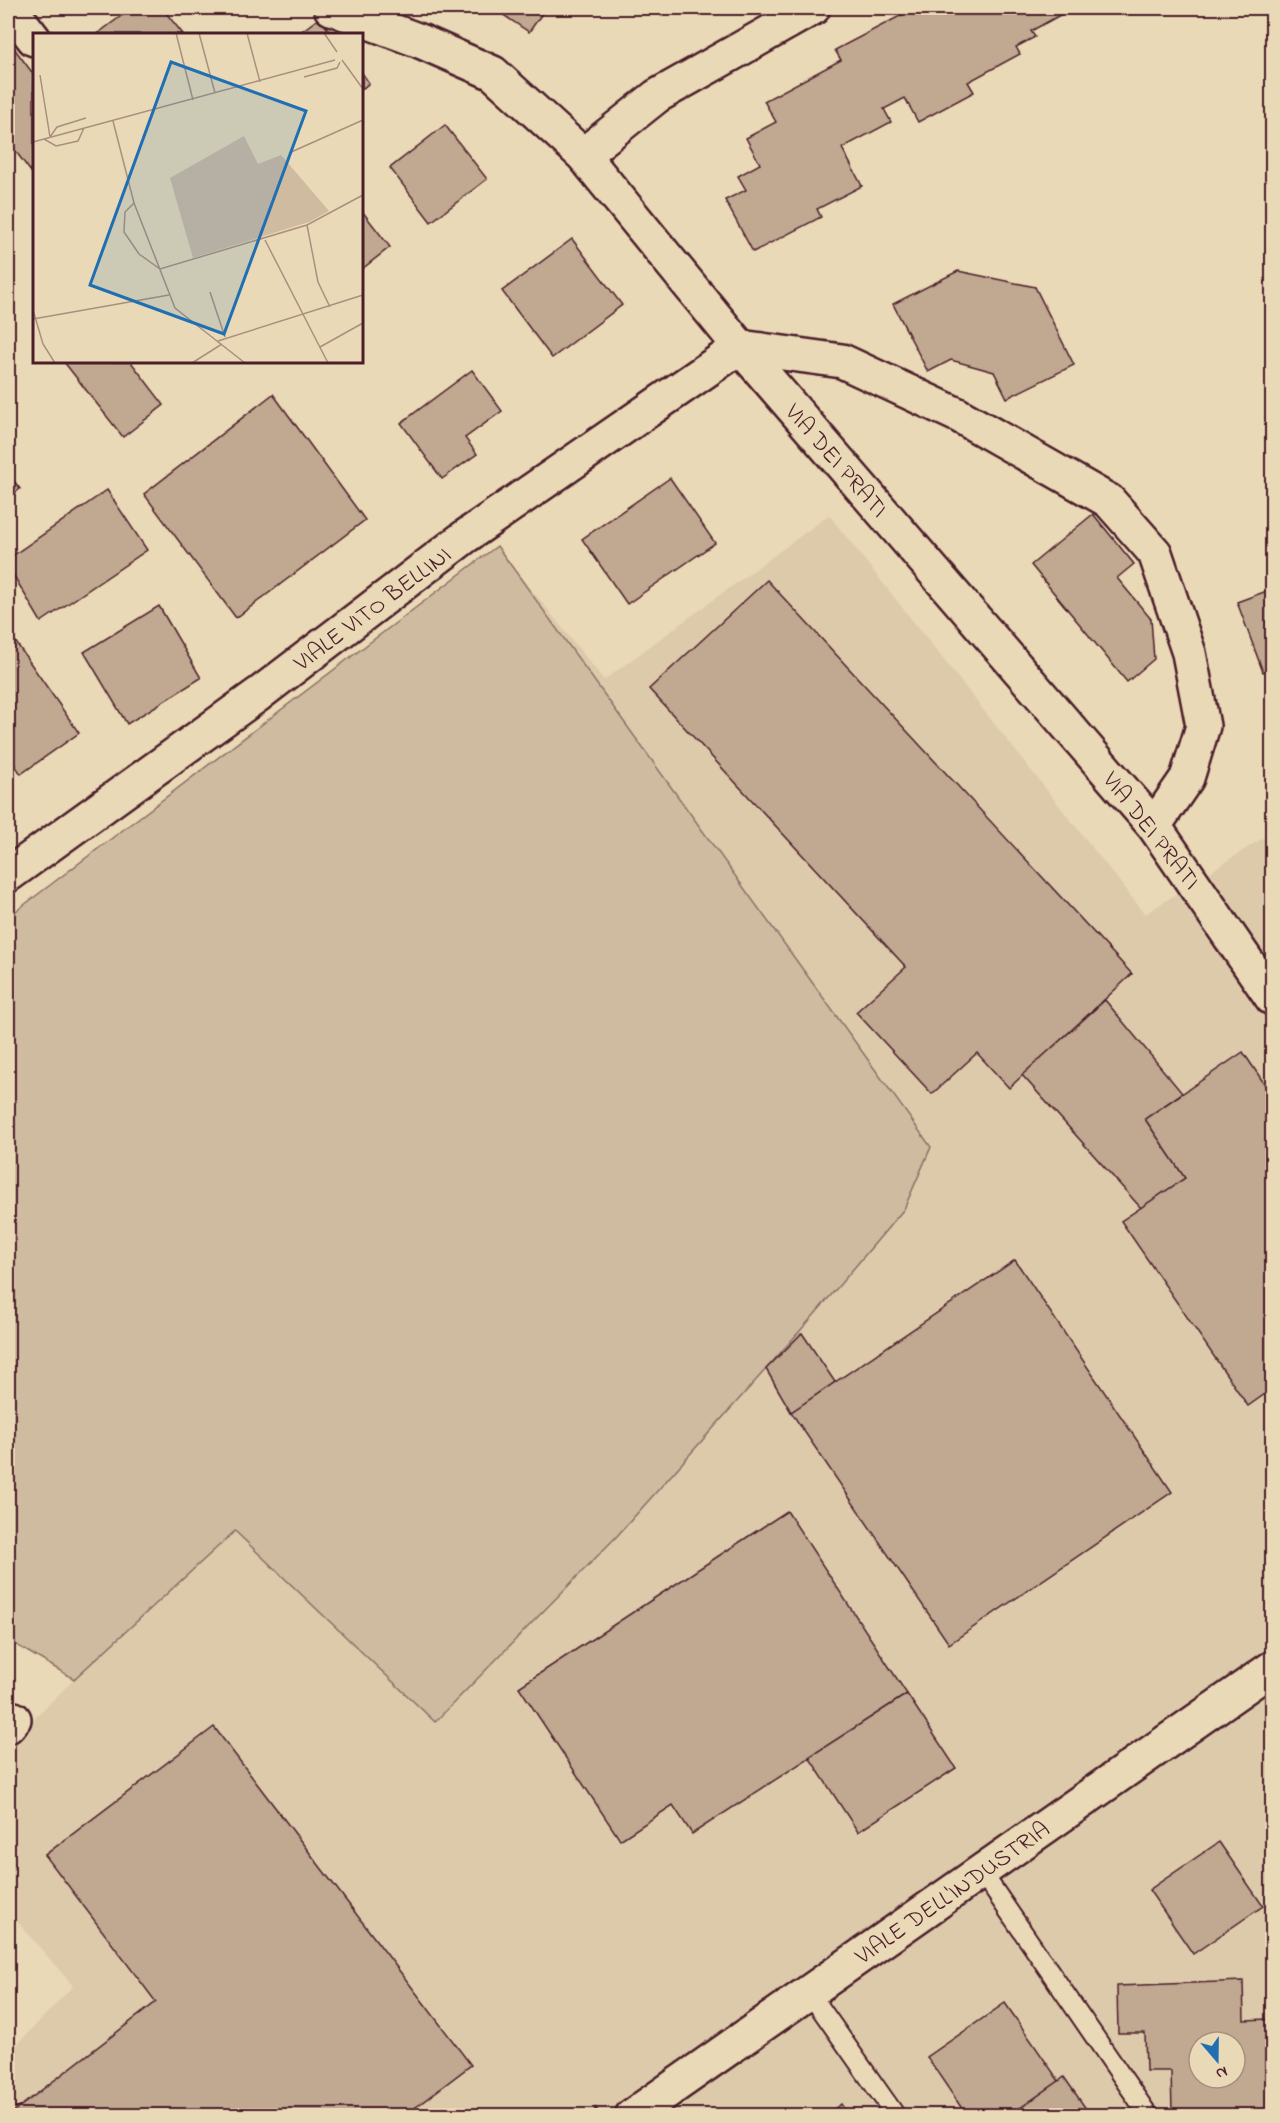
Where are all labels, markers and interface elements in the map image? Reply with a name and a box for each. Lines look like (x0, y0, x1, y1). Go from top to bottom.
inset map (33, 33, 363, 363)
street label: VIA DEI PRATI (775, 396, 895, 526)
street label: VIALE VITO BELLINI (286, 539, 460, 682)
street label: VIA DEI PRATI (1092, 764, 1207, 898)
street label: VIALE DELL'INDUSTRIA (848, 1813, 1058, 1975)
north arrow (1187, 2030, 1247, 2090)
text: N (1212, 2059, 1231, 2085)

